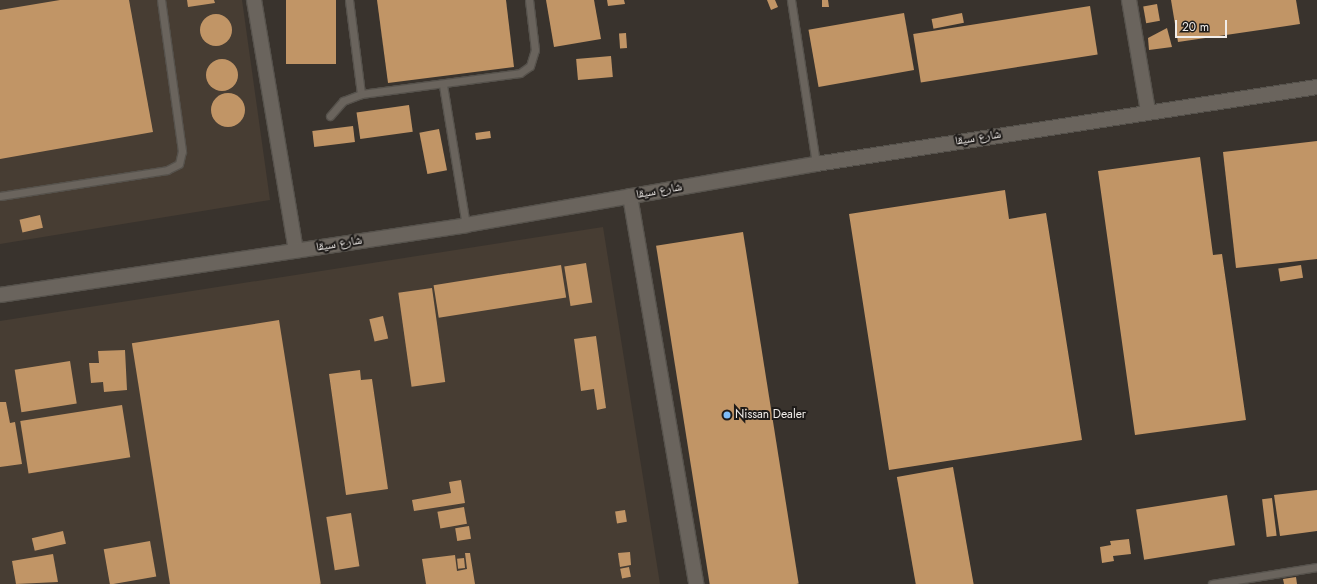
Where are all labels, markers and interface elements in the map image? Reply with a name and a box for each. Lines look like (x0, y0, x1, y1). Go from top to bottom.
scale bar (1177, 12, 1229, 38)
text: 20 m (1182, 18, 1209, 36)
street label: شارع سيقا (954, 127, 1002, 149)
street label: شارع سيقا (635, 180, 683, 202)
street label: شارع سيقا (315, 233, 363, 255)
place label: Nissan Dealer (735, 408, 806, 422)
marker: Nissan Dealer (722, 410, 732, 420)

